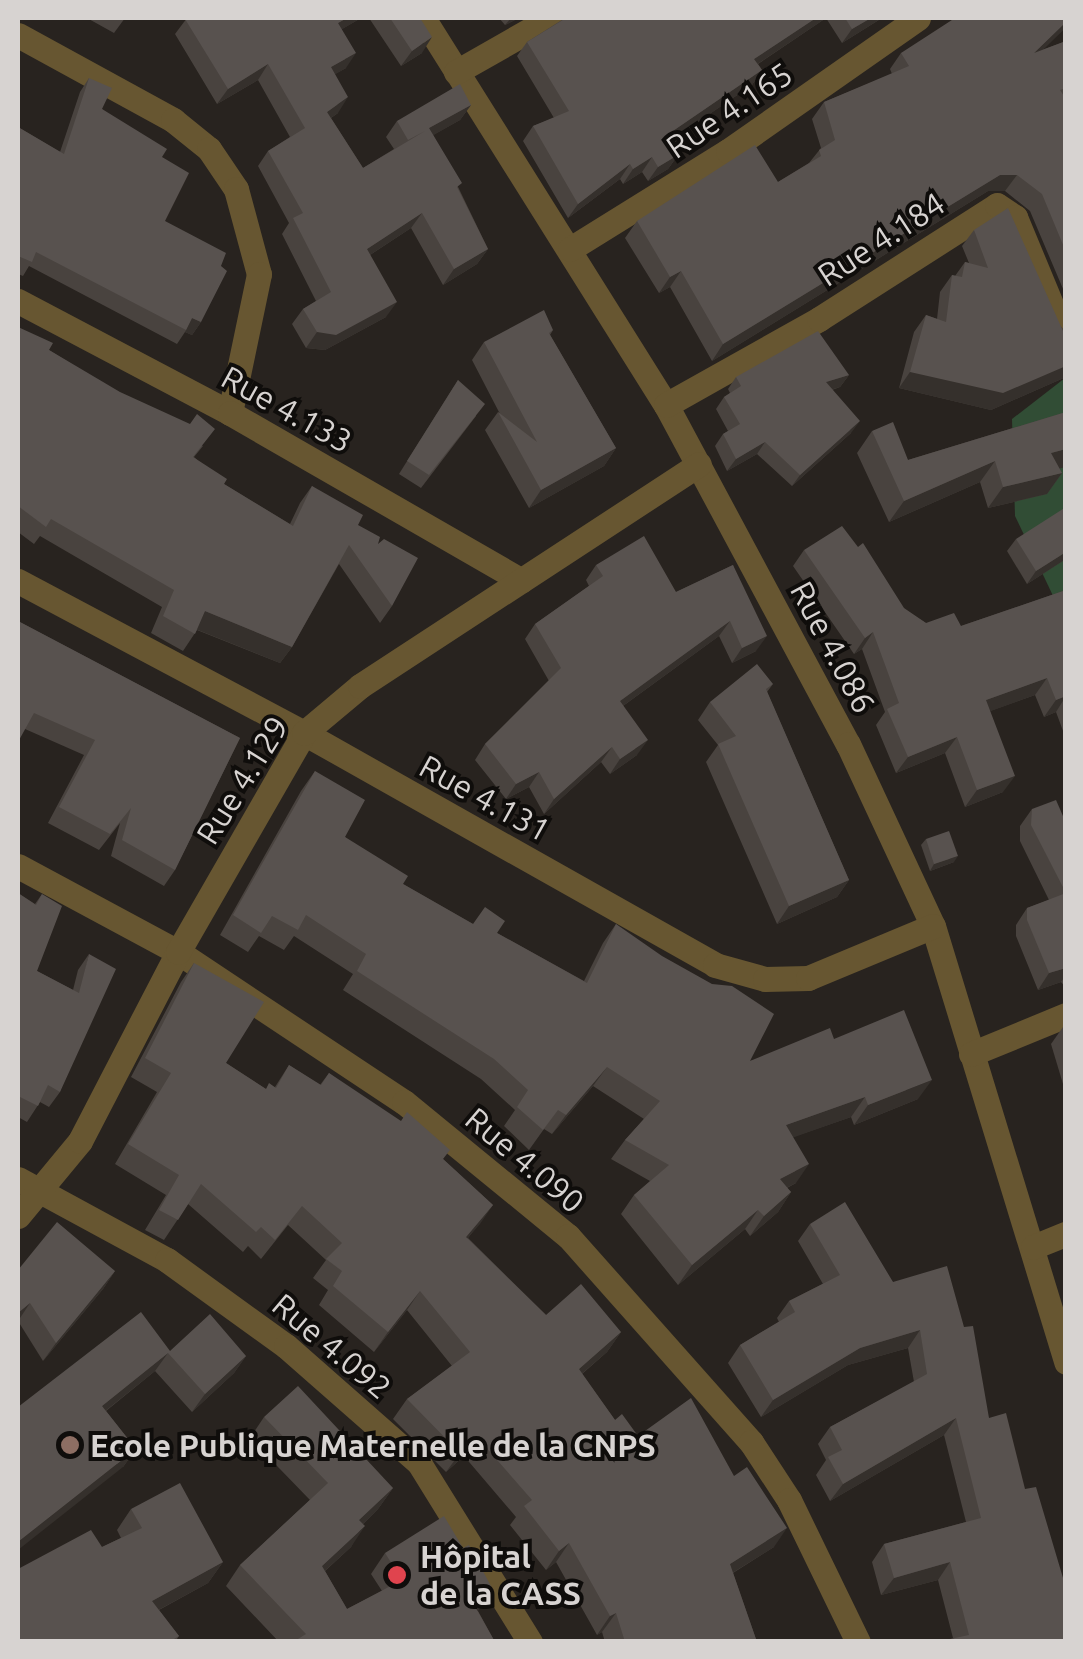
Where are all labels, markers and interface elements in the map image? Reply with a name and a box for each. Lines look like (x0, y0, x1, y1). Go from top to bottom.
street label: Rue 4.165 (659, 54, 799, 166)
street label: Rue 4.184 (810, 184, 952, 294)
street label: Rue 4.133 (215, 357, 359, 461)
street label: Rue 4.086 (782, 575, 884, 719)
street label: Rue 4.129 (188, 709, 296, 851)
street label: Rue 4.131 (413, 746, 557, 850)
street label: Rue 4.090 (458, 1099, 592, 1221)
street label: Rue 4.092 (265, 1285, 399, 1407)
place label: Ecole Publique Maternelle de la CNPS (90, 1426, 656, 1464)
marker: Ecole Publique Maternelle de la CNPS (59, 1434, 81, 1456)
place label: Hôpital de la CASS (420, 1538, 581, 1613)
marker: Hôpital de la CASS (384, 1562, 410, 1588)

